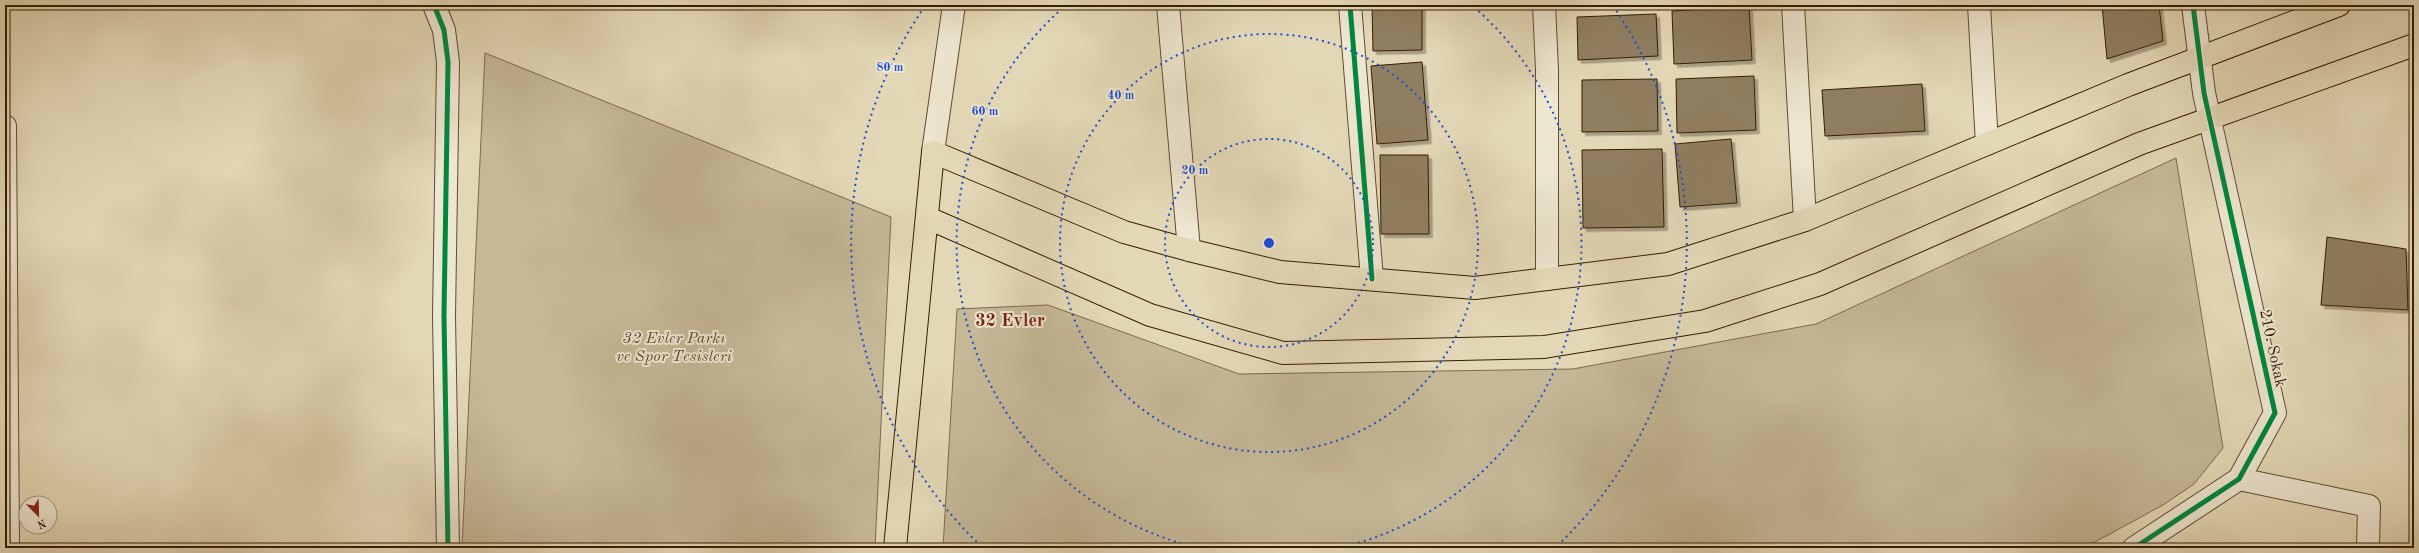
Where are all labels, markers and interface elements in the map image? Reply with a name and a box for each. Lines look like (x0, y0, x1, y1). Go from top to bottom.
text: 80 m (877, 62, 904, 74)
text: 40 m (1108, 90, 1135, 102)
text: 60 m (972, 106, 999, 118)
text: 20 m (1182, 165, 1209, 177)
centre of rings (1262, 236, 1276, 250)
street label: 210. Sokak (2256, 308, 2288, 389)
district label: 32 Evler (975, 312, 1045, 330)
park label: 32 Evler Parkı ve Spor Tesisleri (616, 331, 733, 365)
north arrow (18, 495, 58, 535)
text: N (35, 516, 47, 530)

